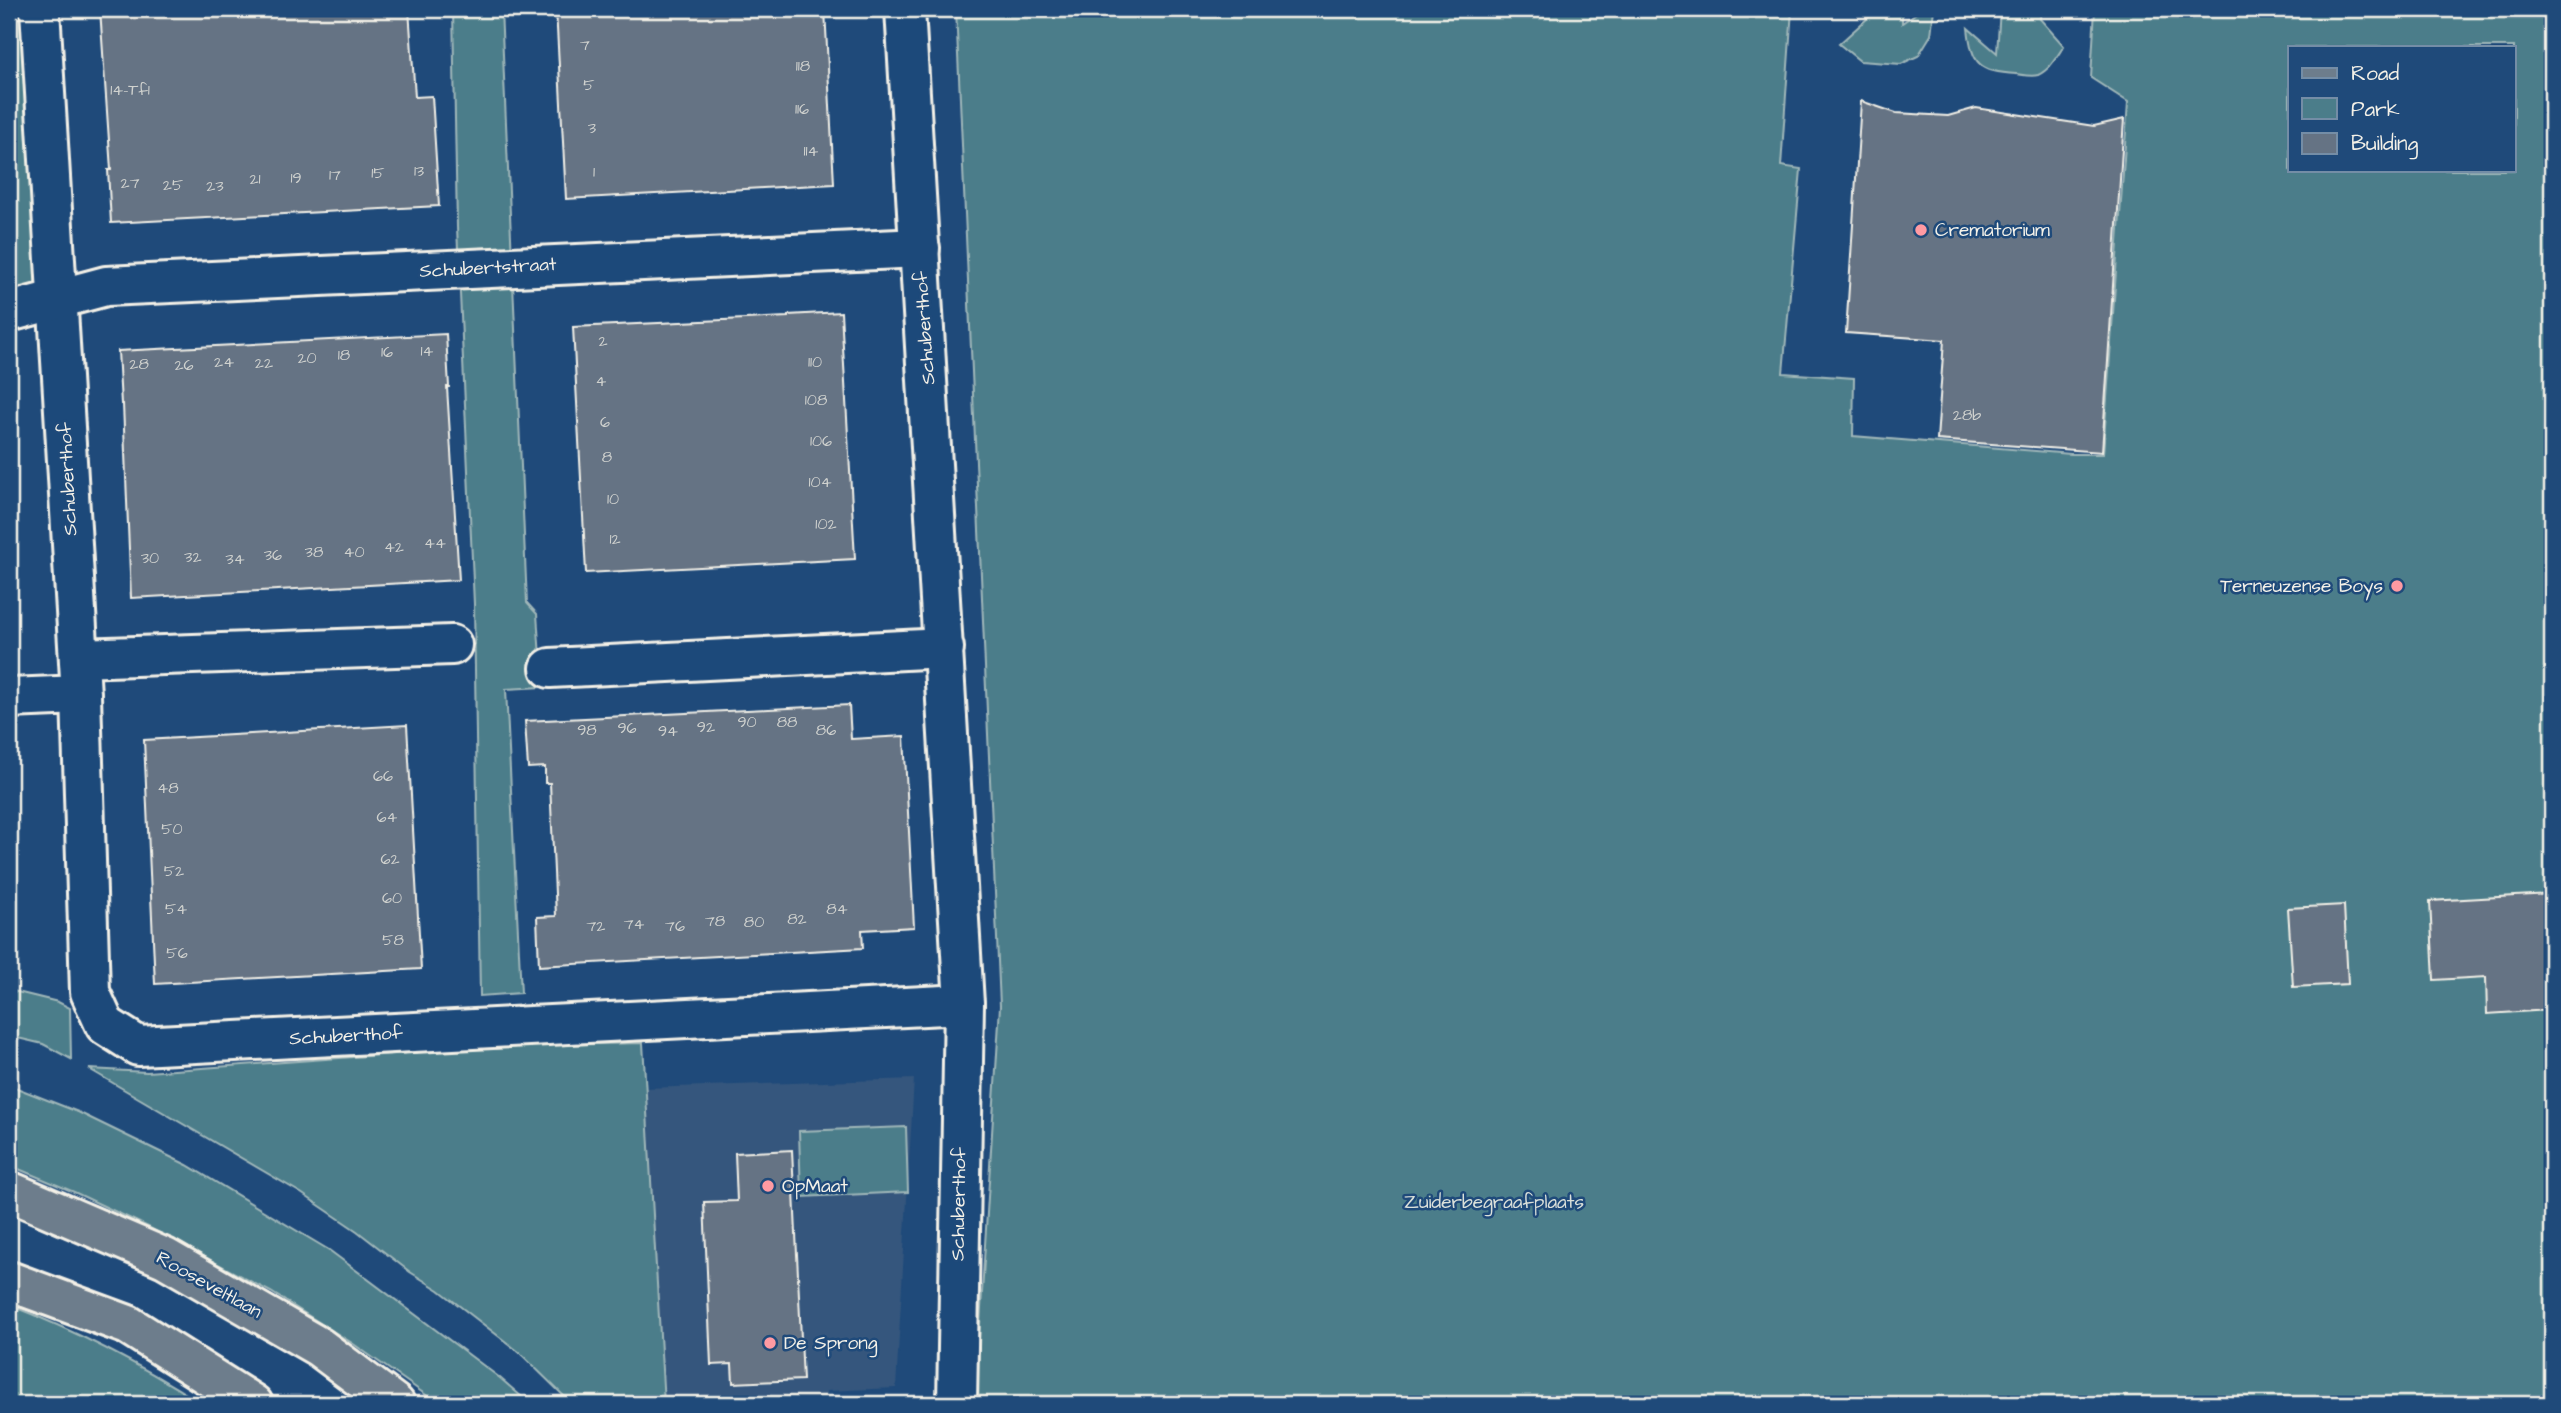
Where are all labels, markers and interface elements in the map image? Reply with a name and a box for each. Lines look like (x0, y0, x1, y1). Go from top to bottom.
house number: 7 (580, 34, 590, 56)
legend (2288, 46, 2516, 172)
house number: 118 (796, 55, 810, 77)
text: Road (2351, 59, 2399, 88)
house number: 5 (583, 74, 595, 96)
house number: 14-Tf1 (110, 79, 150, 101)
text: Park (2351, 95, 2400, 124)
house number: 116 (795, 98, 809, 120)
house number: 3 (588, 117, 596, 139)
text: Building (2351, 129, 2419, 160)
house number: 114 (804, 140, 819, 162)
house number: 13 (414, 160, 424, 182)
house number: 1 (593, 161, 595, 183)
house number: 15 (371, 162, 385, 184)
house number: 17 (329, 164, 341, 186)
house number: 19 (290, 167, 302, 189)
house number: 21 (249, 168, 261, 190)
house number: 27 (121, 172, 140, 194)
house number: 25 (163, 174, 184, 196)
house number: 23 (206, 175, 224, 197)
place label: Crematorium (1935, 217, 2050, 244)
marker: Crematorium (1913, 222, 1929, 238)
street label: Schubertstraat (419, 251, 557, 285)
street label: Schuberthof (908, 270, 942, 386)
house number: 2 (598, 330, 608, 352)
house number: 14 (421, 340, 434, 362)
house number: 16 (381, 341, 393, 363)
house number: 18 (338, 344, 350, 366)
house number: 20 (297, 347, 317, 369)
house number: 24 (214, 351, 234, 373)
house number: 110 (808, 351, 822, 373)
house number: 22 (255, 352, 273, 374)
house number: 28 (129, 353, 149, 375)
house number: 26 (174, 354, 194, 376)
house number: 4 (596, 370, 607, 392)
house number: 108 (805, 389, 827, 411)
house number: 28b (1953, 404, 1981, 426)
house number: 6 (600, 411, 610, 433)
street label: Schuberthof (52, 421, 84, 537)
house number: 106 (810, 430, 832, 452)
house number: 8 (602, 446, 612, 468)
house number: 104 (808, 471, 832, 493)
house number: 10 (607, 488, 619, 510)
house number: 102 (815, 513, 837, 535)
house number: 12 (609, 528, 621, 550)
house number: 44 (424, 532, 446, 554)
house number: 42 (384, 536, 404, 558)
house number: 38 (305, 541, 323, 563)
house number: 40 (344, 541, 364, 563)
house number: 36 (264, 544, 282, 566)
house number: 32 (184, 546, 202, 568)
house number: 30 (141, 547, 159, 569)
house number: 34 (225, 548, 245, 570)
place label: Terneuzense Boys (2220, 573, 2383, 601)
marker: Terneuzense Boys (2389, 578, 2405, 594)
house number: 90 (737, 711, 757, 733)
house number: 88 (777, 711, 797, 733)
house number: 92 (697, 716, 715, 738)
house number: 96 (617, 717, 637, 739)
house number: 98 (577, 719, 597, 741)
house number: 86 (816, 719, 836, 741)
house number: 94 (658, 720, 678, 742)
house number: 66 (373, 765, 393, 787)
house number: 48 (157, 777, 179, 799)
house number: 64 (377, 806, 398, 828)
house number: 50 (161, 818, 183, 840)
house number: 62 (380, 848, 400, 870)
house number: 52 (164, 860, 184, 882)
house number: 60 (382, 887, 402, 909)
house number: 54 (165, 898, 187, 920)
house number: 84 (826, 898, 848, 920)
house number: 82 (787, 908, 807, 930)
house number: 78 (705, 910, 725, 932)
house number: 80 (744, 911, 764, 933)
house number: 74 (624, 913, 644, 935)
house number: 72 (587, 915, 606, 937)
house number: 76 (665, 915, 685, 937)
house number: 58 (382, 929, 404, 951)
house number: 56 (166, 942, 188, 964)
street label: Schuberthof (288, 1020, 404, 1052)
street label: Schuberthof (945, 1146, 974, 1261)
place label: OpMaat (782, 1173, 848, 1200)
marker: OpMaat (760, 1178, 776, 1194)
park label: Zuiderbegraafplaats (1404, 1189, 1584, 1217)
street label: Rooseveltlaan (151, 1245, 267, 1325)
place label: De Sprong (784, 1330, 878, 1358)
marker: De Sprong (762, 1335, 778, 1351)

